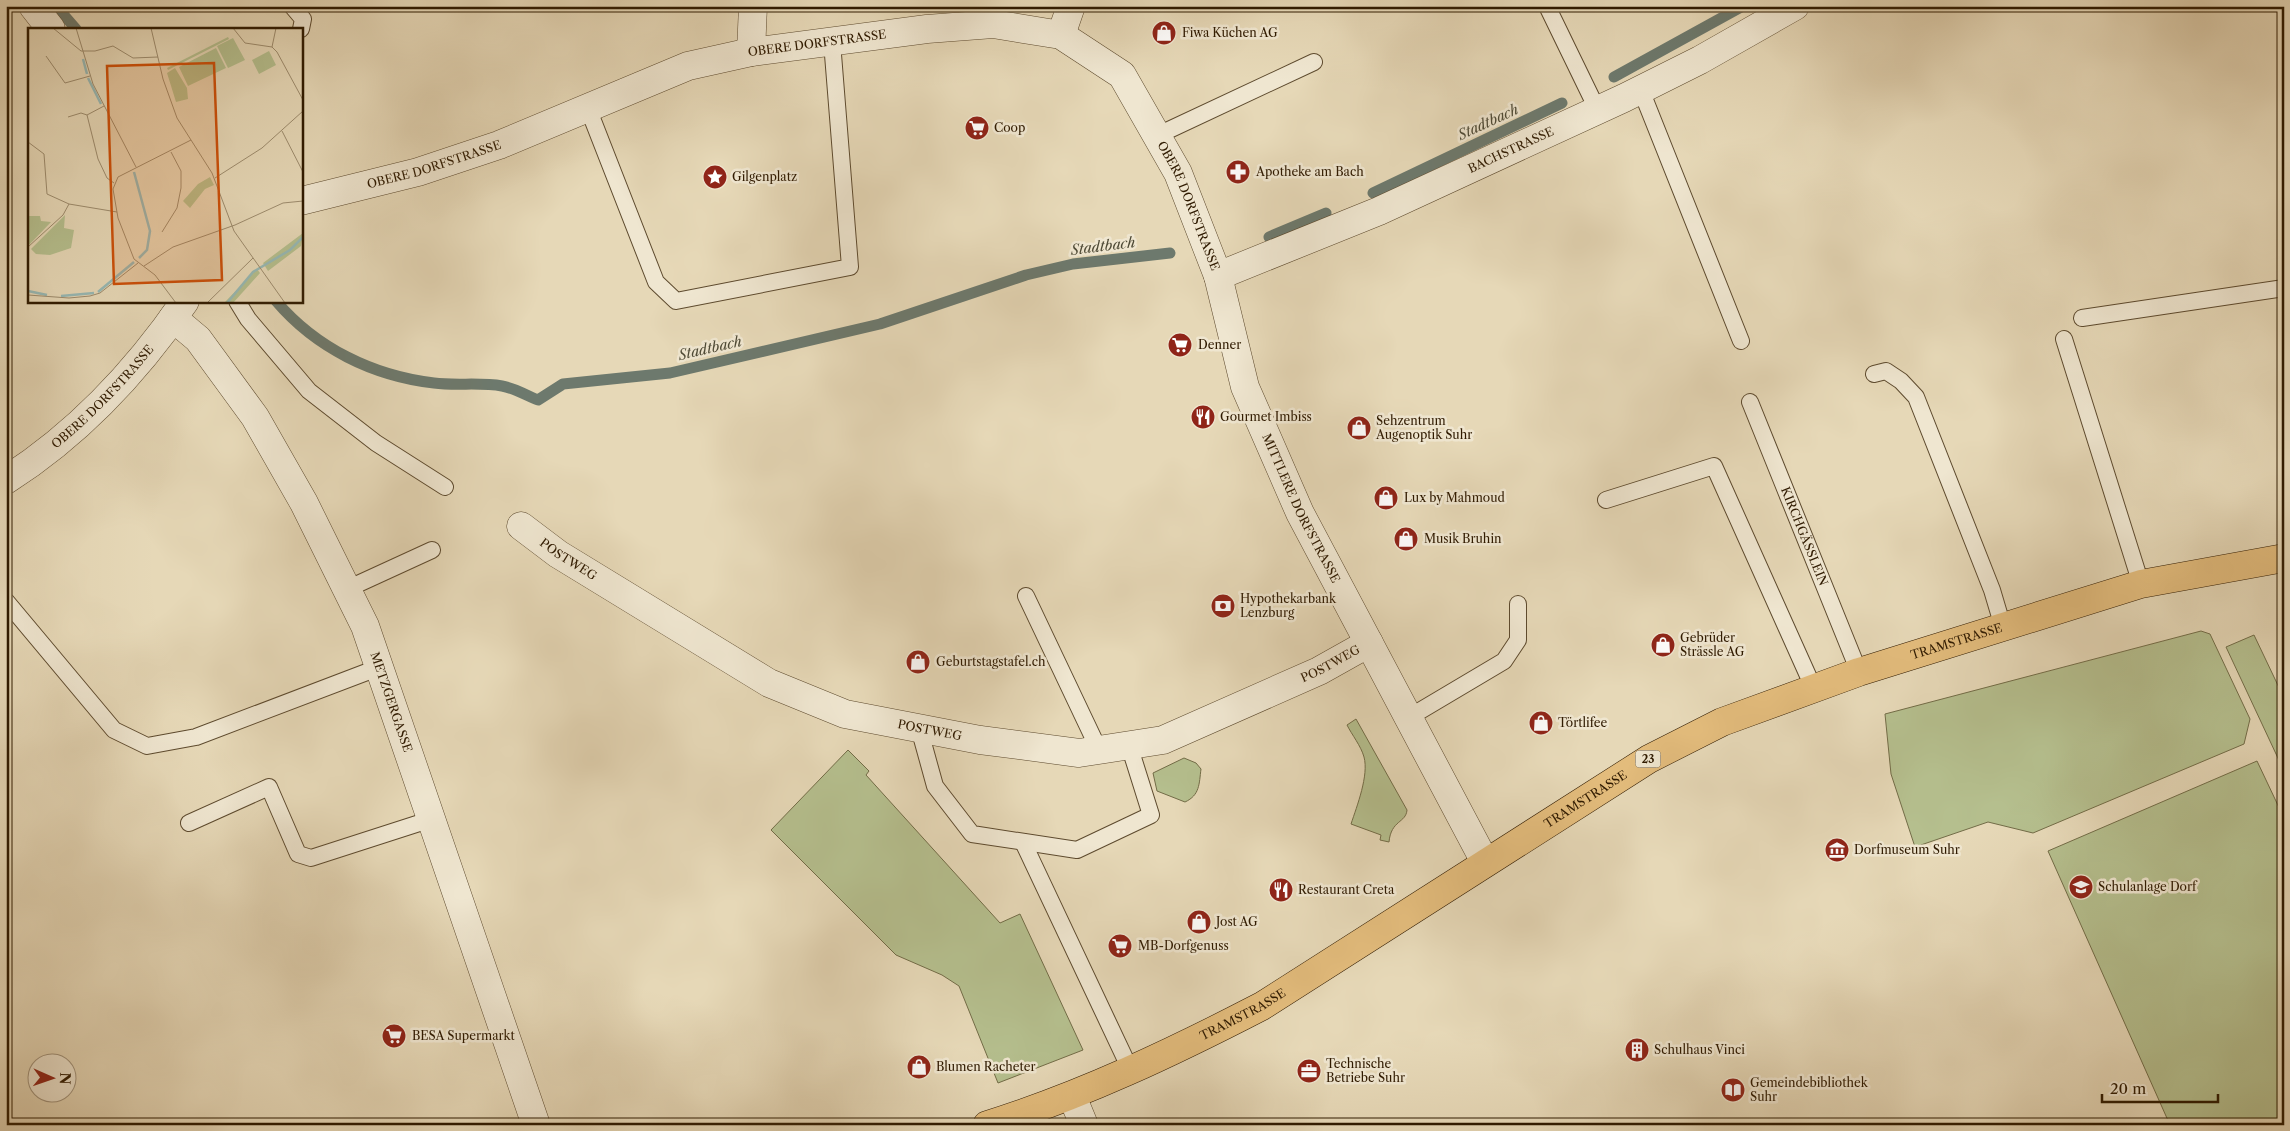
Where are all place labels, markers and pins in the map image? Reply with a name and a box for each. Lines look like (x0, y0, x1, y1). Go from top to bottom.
shop icon: Fiwa Küchen AG (1151, 20, 1177, 46)
place label: Fiwa Küchen AG (1182, 25, 1278, 40)
supermarket icon: Coop (964, 115, 990, 141)
place label: Coop (994, 120, 1025, 135)
pharmacy icon: Apotheke am Bach (1225, 159, 1251, 185)
place icon: Gilgenplatz (702, 164, 728, 190)
place label: Apotheke am Bach (1255, 164, 1364, 179)
place label: Gilgenplatz (732, 169, 797, 184)
supermarket icon: Denner (1167, 332, 1193, 358)
place label: Denner (1198, 337, 1241, 352)
restaurant icon: Gourmet Imbiss (1190, 404, 1216, 430)
place label: Gourmet Imbiss (1220, 409, 1312, 424)
place label: Sehzentrum Augenoptik Suhr (1375, 413, 1472, 442)
shop icon: Sehzentrum Augenoptik Suhr (1346, 415, 1372, 441)
shop icon: Lux by Mahmoud (1373, 485, 1399, 511)
place label: Lux by Mahmoud (1404, 490, 1506, 505)
shop icon: Musik Bruhin (1393, 526, 1419, 552)
place label: Musik Bruhin (1424, 531, 1502, 546)
place label: Hypothekarbank Lenzburg (1240, 591, 1337, 620)
bank icon: Hypothekarbank Lenzburg (1210, 593, 1236, 619)
place label: Gebrüder Strässle AG (1680, 630, 1745, 659)
shop icon: Gebrüder Strässle AG (1650, 632, 1676, 658)
shop icon: Geburtstagstafel.ch (905, 649, 931, 675)
place label: Geburtstagstafel.ch (936, 654, 1046, 669)
shop icon: Törtlifee (1528, 710, 1554, 736)
place label: Törtlifee (1558, 715, 1608, 730)
museum icon: Dorfmuseum Suhr (1824, 837, 1850, 863)
place label: Dorfmuseum Suhr (1854, 842, 1960, 857)
school or university icon: Schulanlage Dorf (2068, 874, 2094, 900)
restaurant icon: Restaurant Creta (1268, 877, 1294, 903)
place label: Schulanlage Dorf (2098, 879, 2198, 894)
place label: Restaurant Creta (1298, 882, 1395, 897)
shop icon: Jost AG (1186, 909, 1212, 935)
place label: Jost AG (1214, 914, 1258, 929)
supermarket icon: MB-Dorfgenuss (1107, 933, 1133, 959)
place label: MB-Dorfgenuss (1138, 938, 1229, 953)
supermarket icon: BESA Supermarkt (381, 1023, 407, 1049)
place label: BESA Supermarkt (412, 1028, 515, 1043)
building icon: Schulhaus Vinci (1624, 1037, 1650, 1063)
place label: Schulhaus Vinci (1654, 1042, 1745, 1057)
shop icon: Blumen Racheter (906, 1054, 932, 1080)
place label: Technische Betriebe Suhr (1326, 1056, 1405, 1085)
office icon: Technische Betriebe Suhr (1296, 1058, 1322, 1084)
place label: Blumen Racheter (936, 1059, 1036, 1074)
place label: Gemeindebibliothek Suhr (1750, 1075, 1869, 1104)
library icon: Gemeindebibliothek Suhr (1720, 1077, 1746, 1103)

